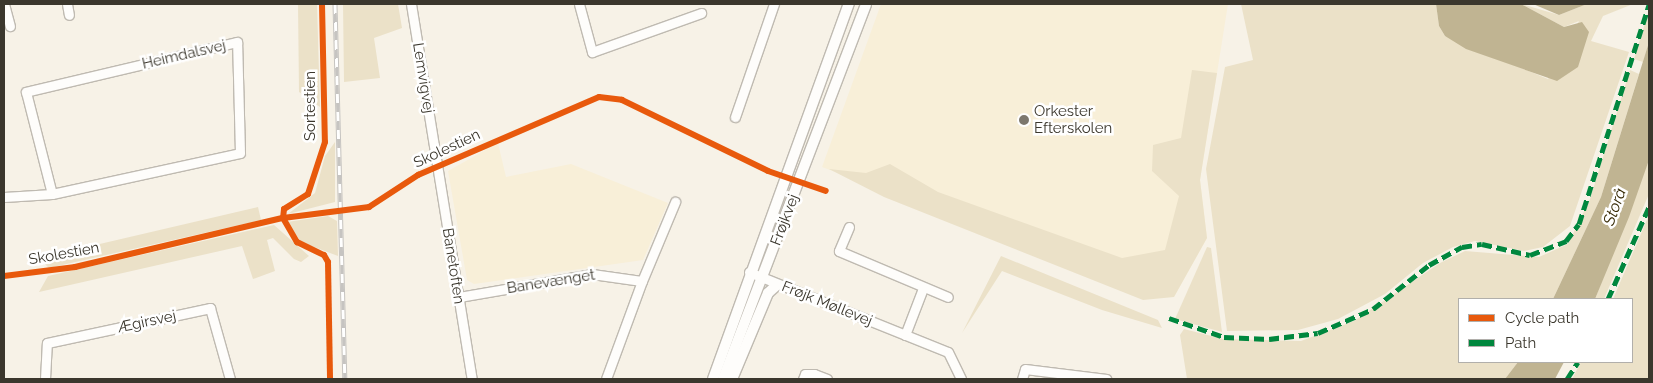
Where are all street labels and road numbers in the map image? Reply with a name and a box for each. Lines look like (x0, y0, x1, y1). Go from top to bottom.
street label: Heimdalsvej (140, 37, 228, 73)
street label: Lemvigvej (409, 41, 437, 115)
street label: Sortestien (302, 71, 320, 141)
street label: Skolestien (411, 126, 483, 172)
street label: Frøjkvej (767, 192, 803, 248)
street label: Banetoften (438, 227, 468, 305)
street label: Skolestien (27, 239, 101, 269)
street label: Banevænget (506, 266, 596, 298)
street label: Frøjk Møllevej (779, 278, 875, 330)
street label: Ægirsvej (116, 307, 178, 337)

